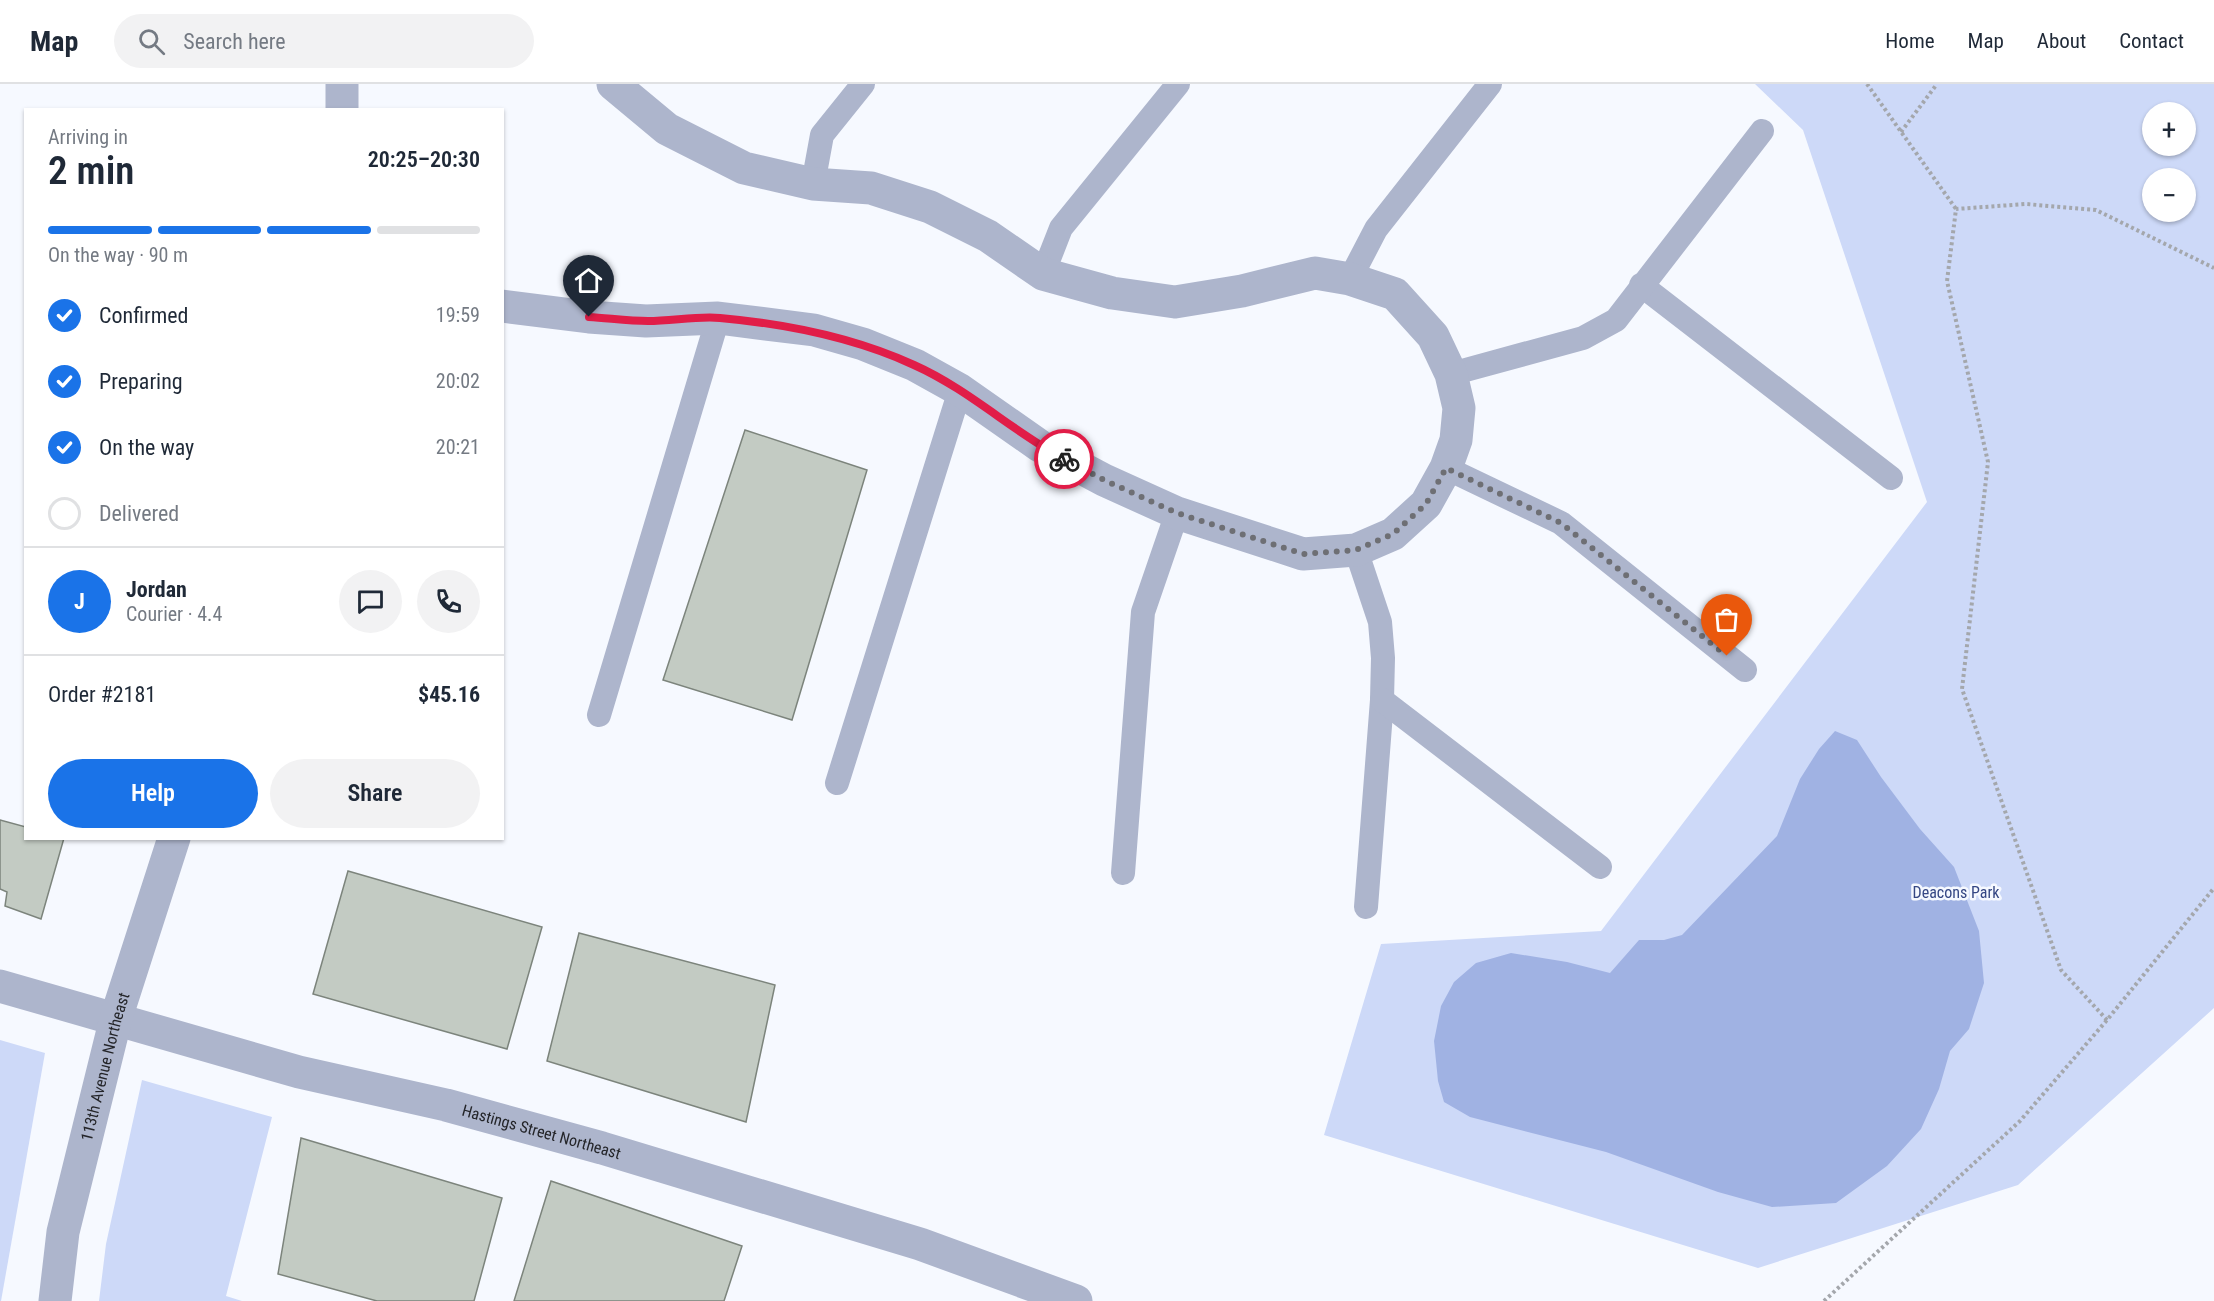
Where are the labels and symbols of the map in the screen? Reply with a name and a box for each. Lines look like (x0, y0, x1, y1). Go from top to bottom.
pin (563, 255, 614, 317)
courier (1034, 429, 1094, 489)
pin (1701, 594, 1752, 656)
park label: Deacons Park (1913, 883, 2000, 902)
street label: 113th Avenue Northeast (77, 990, 134, 1143)
street label: Hastings Street Northeast (460, 1101, 623, 1163)

